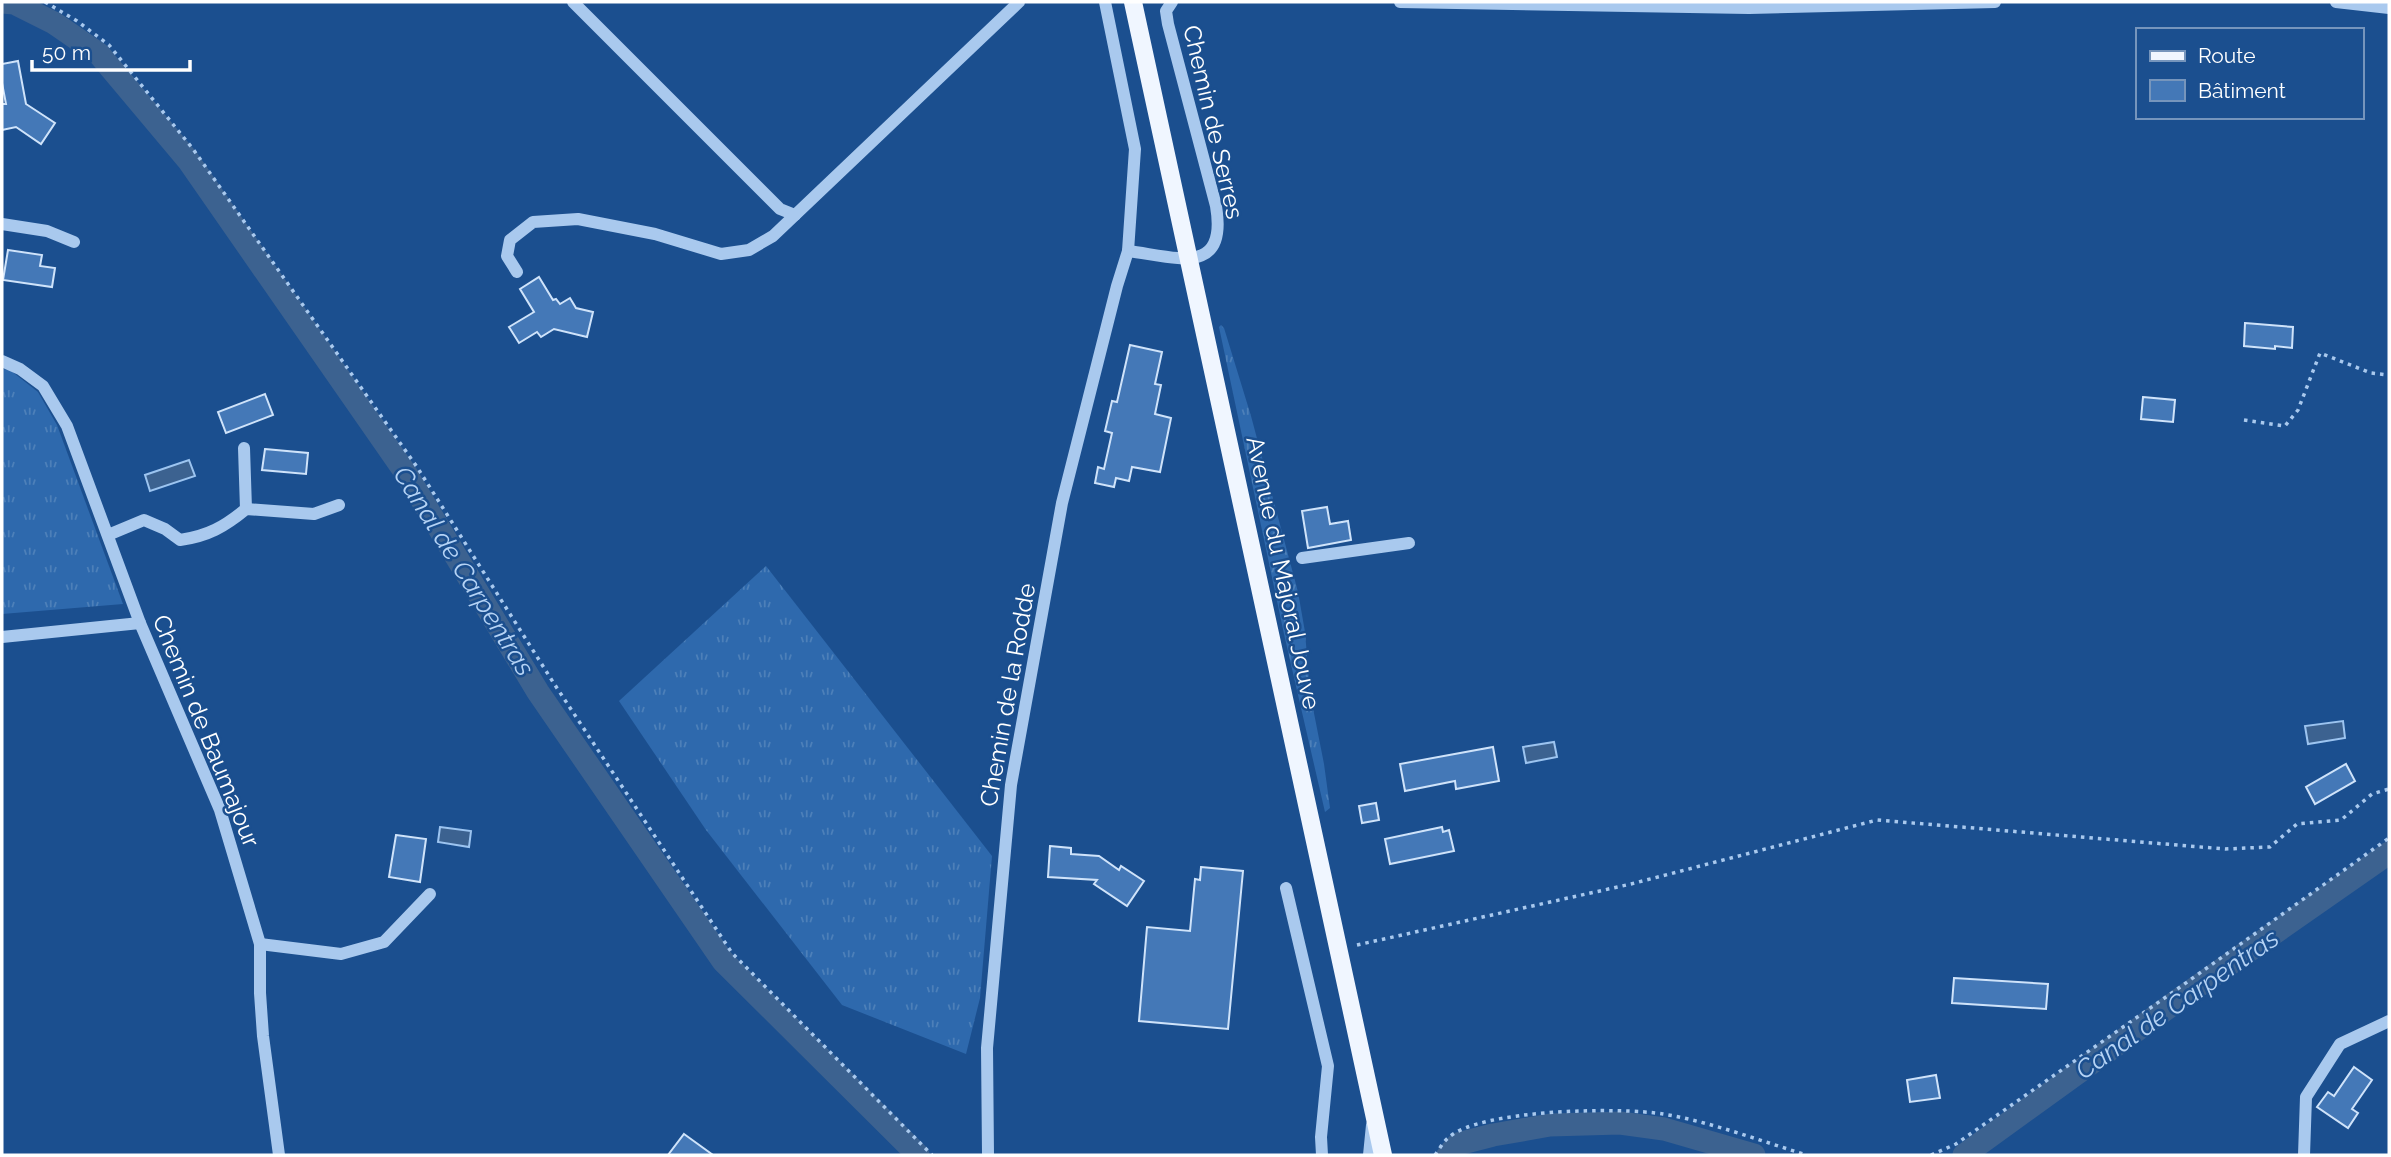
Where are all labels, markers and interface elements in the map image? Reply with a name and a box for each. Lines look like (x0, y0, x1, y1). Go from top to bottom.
street label: Chemin de Serres (1177, 22, 1250, 222)
scale bar (32, 28, 189, 72)
legend (2136, 28, 2363, 119)
text: 50 m (42, 40, 91, 65)
text: Route (2198, 43, 2256, 68)
text: Bâtiment (2198, 78, 2286, 103)
street label: Avenue du Majoral Jouve (1240, 434, 1327, 712)
water label: Canal de Carpentras (387, 461, 541, 681)
street label: Chemin de la Rodde (974, 581, 1041, 809)
street label: Chemin de Baumajour (147, 610, 267, 852)
water label: Canal de Carpentras (2070, 923, 2284, 1085)

